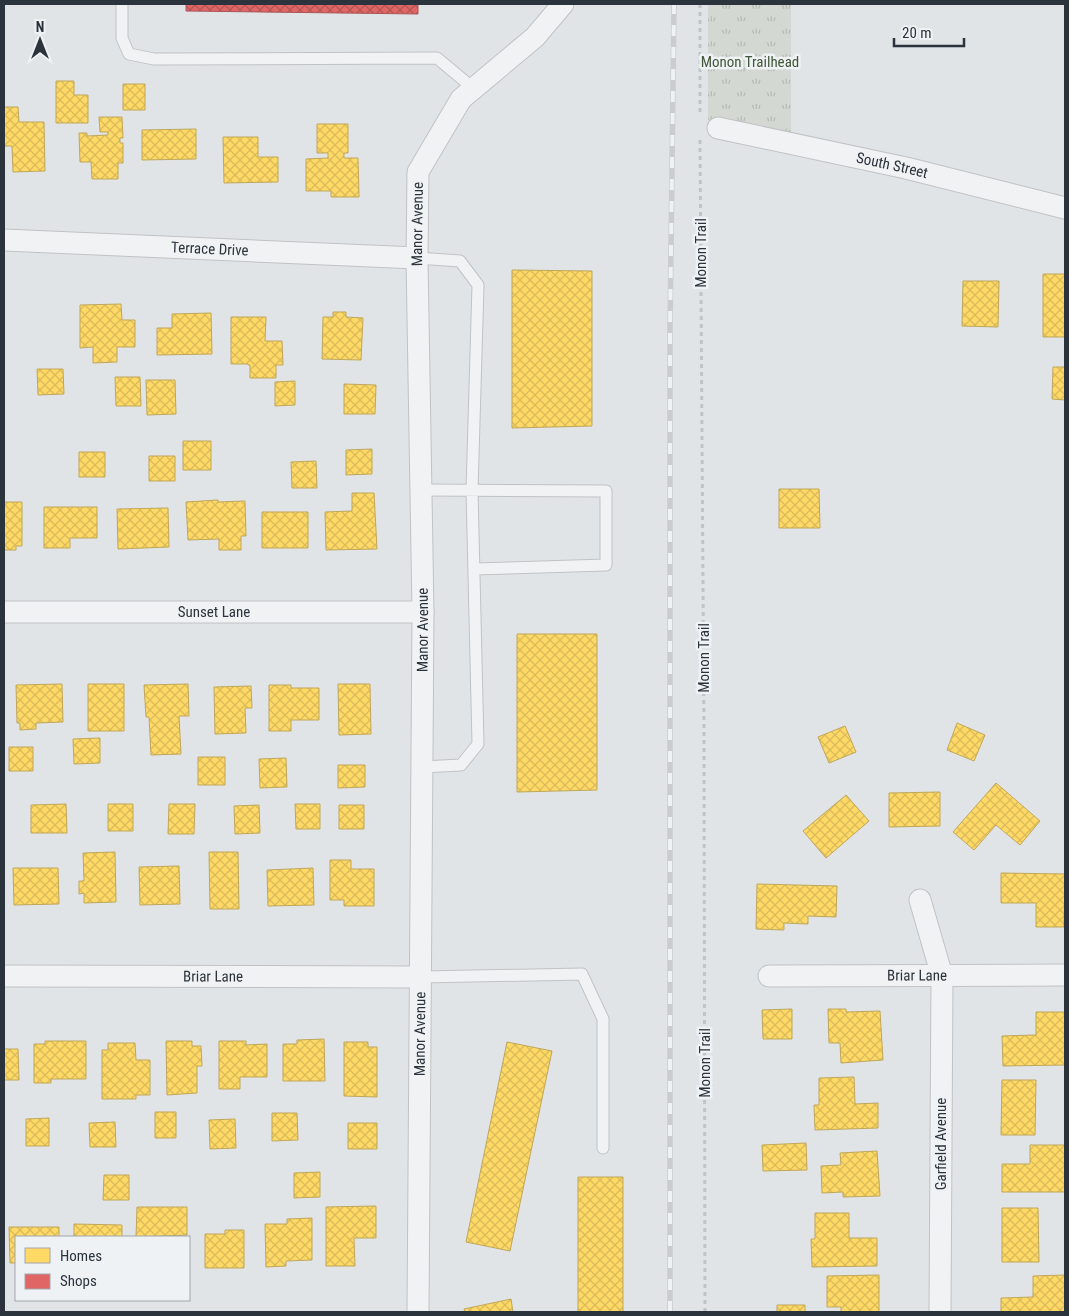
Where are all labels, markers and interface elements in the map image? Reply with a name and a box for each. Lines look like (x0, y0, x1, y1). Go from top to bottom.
north arrow (15, 15, 65, 65)
scale bar (894, 15, 964, 47)
text: N (36, 19, 44, 35)
text: 20 m (902, 24, 932, 42)
park label: Monon Trailhead (701, 53, 799, 71)
street label: South Street (855, 149, 930, 182)
street label: Manor Avenue (408, 182, 427, 267)
street label: Monon Trail (692, 218, 710, 288)
street label: Terrace Drive (171, 238, 249, 260)
street label: Manor Avenue (414, 588, 432, 672)
street label: Sunset Lane (178, 603, 250, 621)
street label: Monon Trail (695, 623, 713, 693)
street label: Briar Lane (887, 966, 947, 985)
street label: Briar Lane (183, 967, 243, 986)
street label: Manor Avenue (411, 992, 429, 1076)
street label: Monon Trail (696, 1028, 714, 1098)
street label: Garfield Avenue (932, 1098, 950, 1190)
legend (15, 1236, 190, 1301)
text: Homes (60, 1247, 102, 1265)
text: Shops (60, 1272, 97, 1290)

